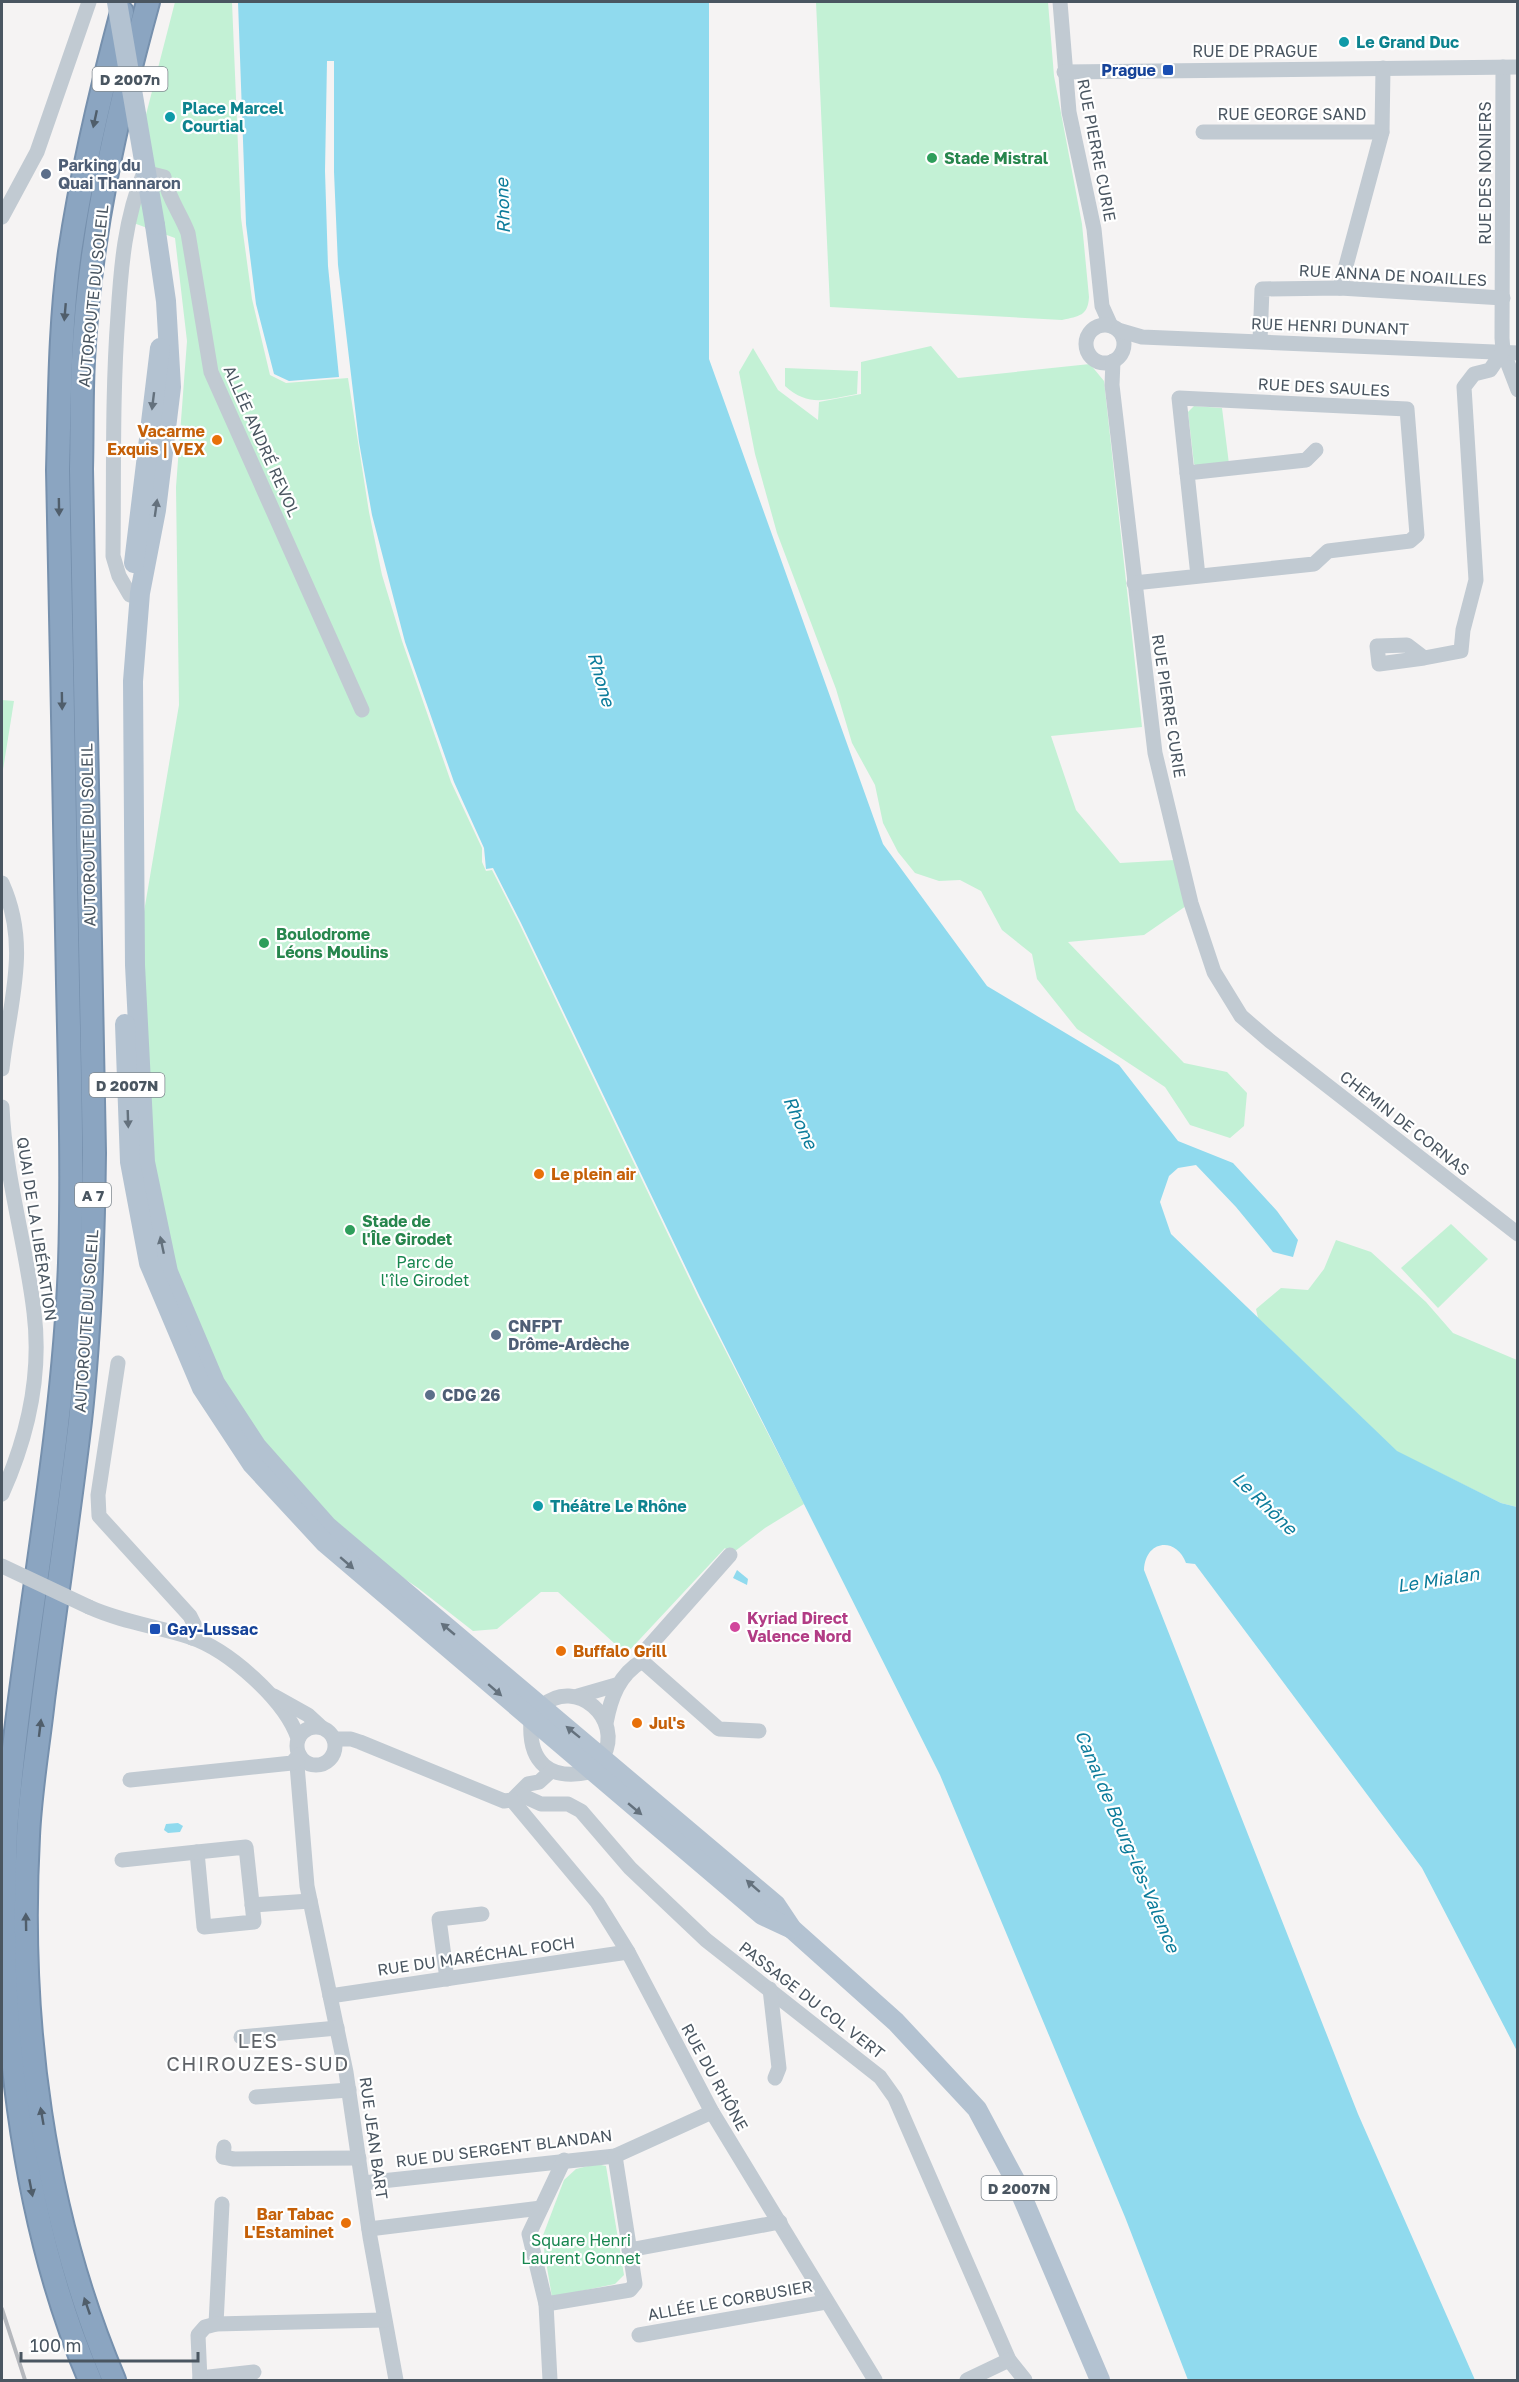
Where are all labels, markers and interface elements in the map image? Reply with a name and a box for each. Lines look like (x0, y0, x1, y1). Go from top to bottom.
place label: Le Grand Duc (1356, 32, 1459, 52)
marker: Le Grand Duc (1337, 35, 1351, 49)
street label: RUE DE PRAGUE (1192, 41, 1318, 61)
place label: Prague (1101, 60, 1156, 80)
marker: Prague (1161, 63, 1175, 77)
road number: D 2007n (92, 67, 168, 91)
street label: RUE PIERRE CURIE (1073, 77, 1121, 223)
place label: Place Marcel Courtial (182, 98, 284, 136)
street label: RUE DES NONIERS (1475, 101, 1495, 245)
street label: RUE GEORGE SAND (1217, 104, 1367, 124)
one-way arrow (90, 110, 99, 129)
marker: Place Marcel Courtial (163, 110, 177, 124)
place label: Stade Mistral (944, 148, 1049, 168)
marker: Stade Mistral (925, 151, 939, 165)
place label: Parking du Quai Thannaron (58, 155, 181, 193)
marker: Parking du Quai Thannaron (39, 167, 53, 181)
water label: Rhone (490, 176, 514, 234)
street label: AUTOROUTE DU SOLEIL (73, 204, 113, 388)
street label: RUE ANNA DE NOAILLES (1298, 260, 1488, 290)
one-way arrow (60, 302, 70, 321)
street label: RUE HENRI DUNANT (1251, 313, 1409, 339)
street label: ALLÉE ANDRÉ REVOL (220, 362, 304, 520)
street label: RUE DES SAULES (1257, 374, 1391, 400)
one-way arrow (149, 391, 158, 410)
place label: Vacarme Exquis | VEX (107, 421, 205, 459)
marker: Vacarme Exquis | VEX (210, 433, 224, 447)
one-way arrow (54, 497, 64, 516)
one-way arrow (151, 498, 160, 517)
street label: RUE PIERRE CURIE (1148, 633, 1190, 779)
water label: Rhone (584, 649, 621, 710)
one-way arrow (58, 692, 67, 711)
street label: AUTOROUTE DU SOLEIL (76, 743, 100, 927)
place label: Boulodrome Léons Moulins (276, 924, 389, 962)
marker: Boulodrome Léons Moulins (257, 936, 271, 950)
street label: CHEMIN DE CORNAS (1336, 1066, 1474, 1180)
road number: D 2007N (90, 1073, 164, 1097)
water label: Rhone (779, 1092, 823, 1153)
one-way arrow (123, 1109, 133, 1128)
street label: QUAI DE LA LIBÉRATION (13, 1136, 61, 1322)
place label: Le plein air (551, 1164, 636, 1184)
marker: Le plein air (532, 1167, 546, 1181)
road number: A 7 (75, 1183, 111, 1207)
place label: Stade de l'Île Girodet (362, 1211, 452, 1249)
marker: Stade de l'Île Girodet (343, 1223, 357, 1237)
street label: AUTOROUTE DU SOLEIL (70, 1229, 102, 1413)
one-way arrow (157, 1236, 166, 1255)
park label: Parc de l'île Girodet (381, 1252, 469, 1290)
place label: CNFPT Drôme-Ardèche (508, 1316, 630, 1354)
marker: CNFPT Drôme-Ardèche (489, 1328, 503, 1342)
place label: CDG 26 (442, 1385, 500, 1405)
marker: CDG 26 (423, 1388, 437, 1402)
water label: Le Rhône (1228, 1467, 1303, 1540)
place label: Théâtre Le Rhône (550, 1496, 687, 1516)
marker: Théâtre Le Rhône (531, 1499, 545, 1513)
one-way arrow (339, 1556, 355, 1569)
water label: Le Mialan (1396, 1562, 1481, 1596)
place label: Kyriad Direct Valence Nord (747, 1608, 851, 1646)
place label: Gay-Lussac (167, 1619, 258, 1639)
marker: Kyriad Direct Valence Nord (728, 1620, 742, 1634)
marker: Gay-Lussac (148, 1622, 162, 1636)
one-way arrow (441, 1623, 456, 1636)
place label: Buffalo Grill (573, 1641, 667, 1661)
marker: Buffalo Grill (554, 1644, 568, 1658)
one-way arrow (487, 1683, 502, 1696)
place label: Jul's (649, 1713, 685, 1733)
marker: Jul's (630, 1716, 644, 1730)
one-way arrow (35, 1718, 45, 1737)
one-way arrow (565, 1726, 580, 1739)
water label: Canal de Bourg-lès-Valence (1071, 1727, 1185, 1957)
one-way arrow (627, 1802, 642, 1815)
one-way arrow (745, 1879, 761, 1892)
one-way arrow (21, 1913, 30, 1932)
street label: RUE DU MARÉCHAL FOCH (376, 1932, 576, 1980)
street label: PASSAGE DU COL VERT (735, 1937, 889, 2063)
street label: RUE DU RHÔNE (677, 2020, 753, 2134)
district label: LES CHIROUZES-SUD (166, 2028, 350, 2075)
street label: RUE JEAN BART (356, 2075, 393, 2201)
one-way arrow (37, 2107, 46, 2126)
street label: RUE DU SERGENT BLANDAN (395, 2125, 613, 2171)
road number: D 2007N (982, 2176, 1056, 2200)
one-way arrow (27, 2178, 36, 2197)
place label: Bar Tabac L'Estaminet (244, 2204, 334, 2242)
marker: Bar Tabac L'Estaminet (339, 2216, 353, 2230)
park label: Square Henri Laurent Gonnet (521, 2230, 641, 2268)
street label: ALLÉE LE CORBUSIER (646, 2276, 814, 2324)
one-way arrow (81, 2297, 91, 2315)
scale bar (21, 2325, 198, 2363)
text: 100 m (30, 2334, 81, 2356)

